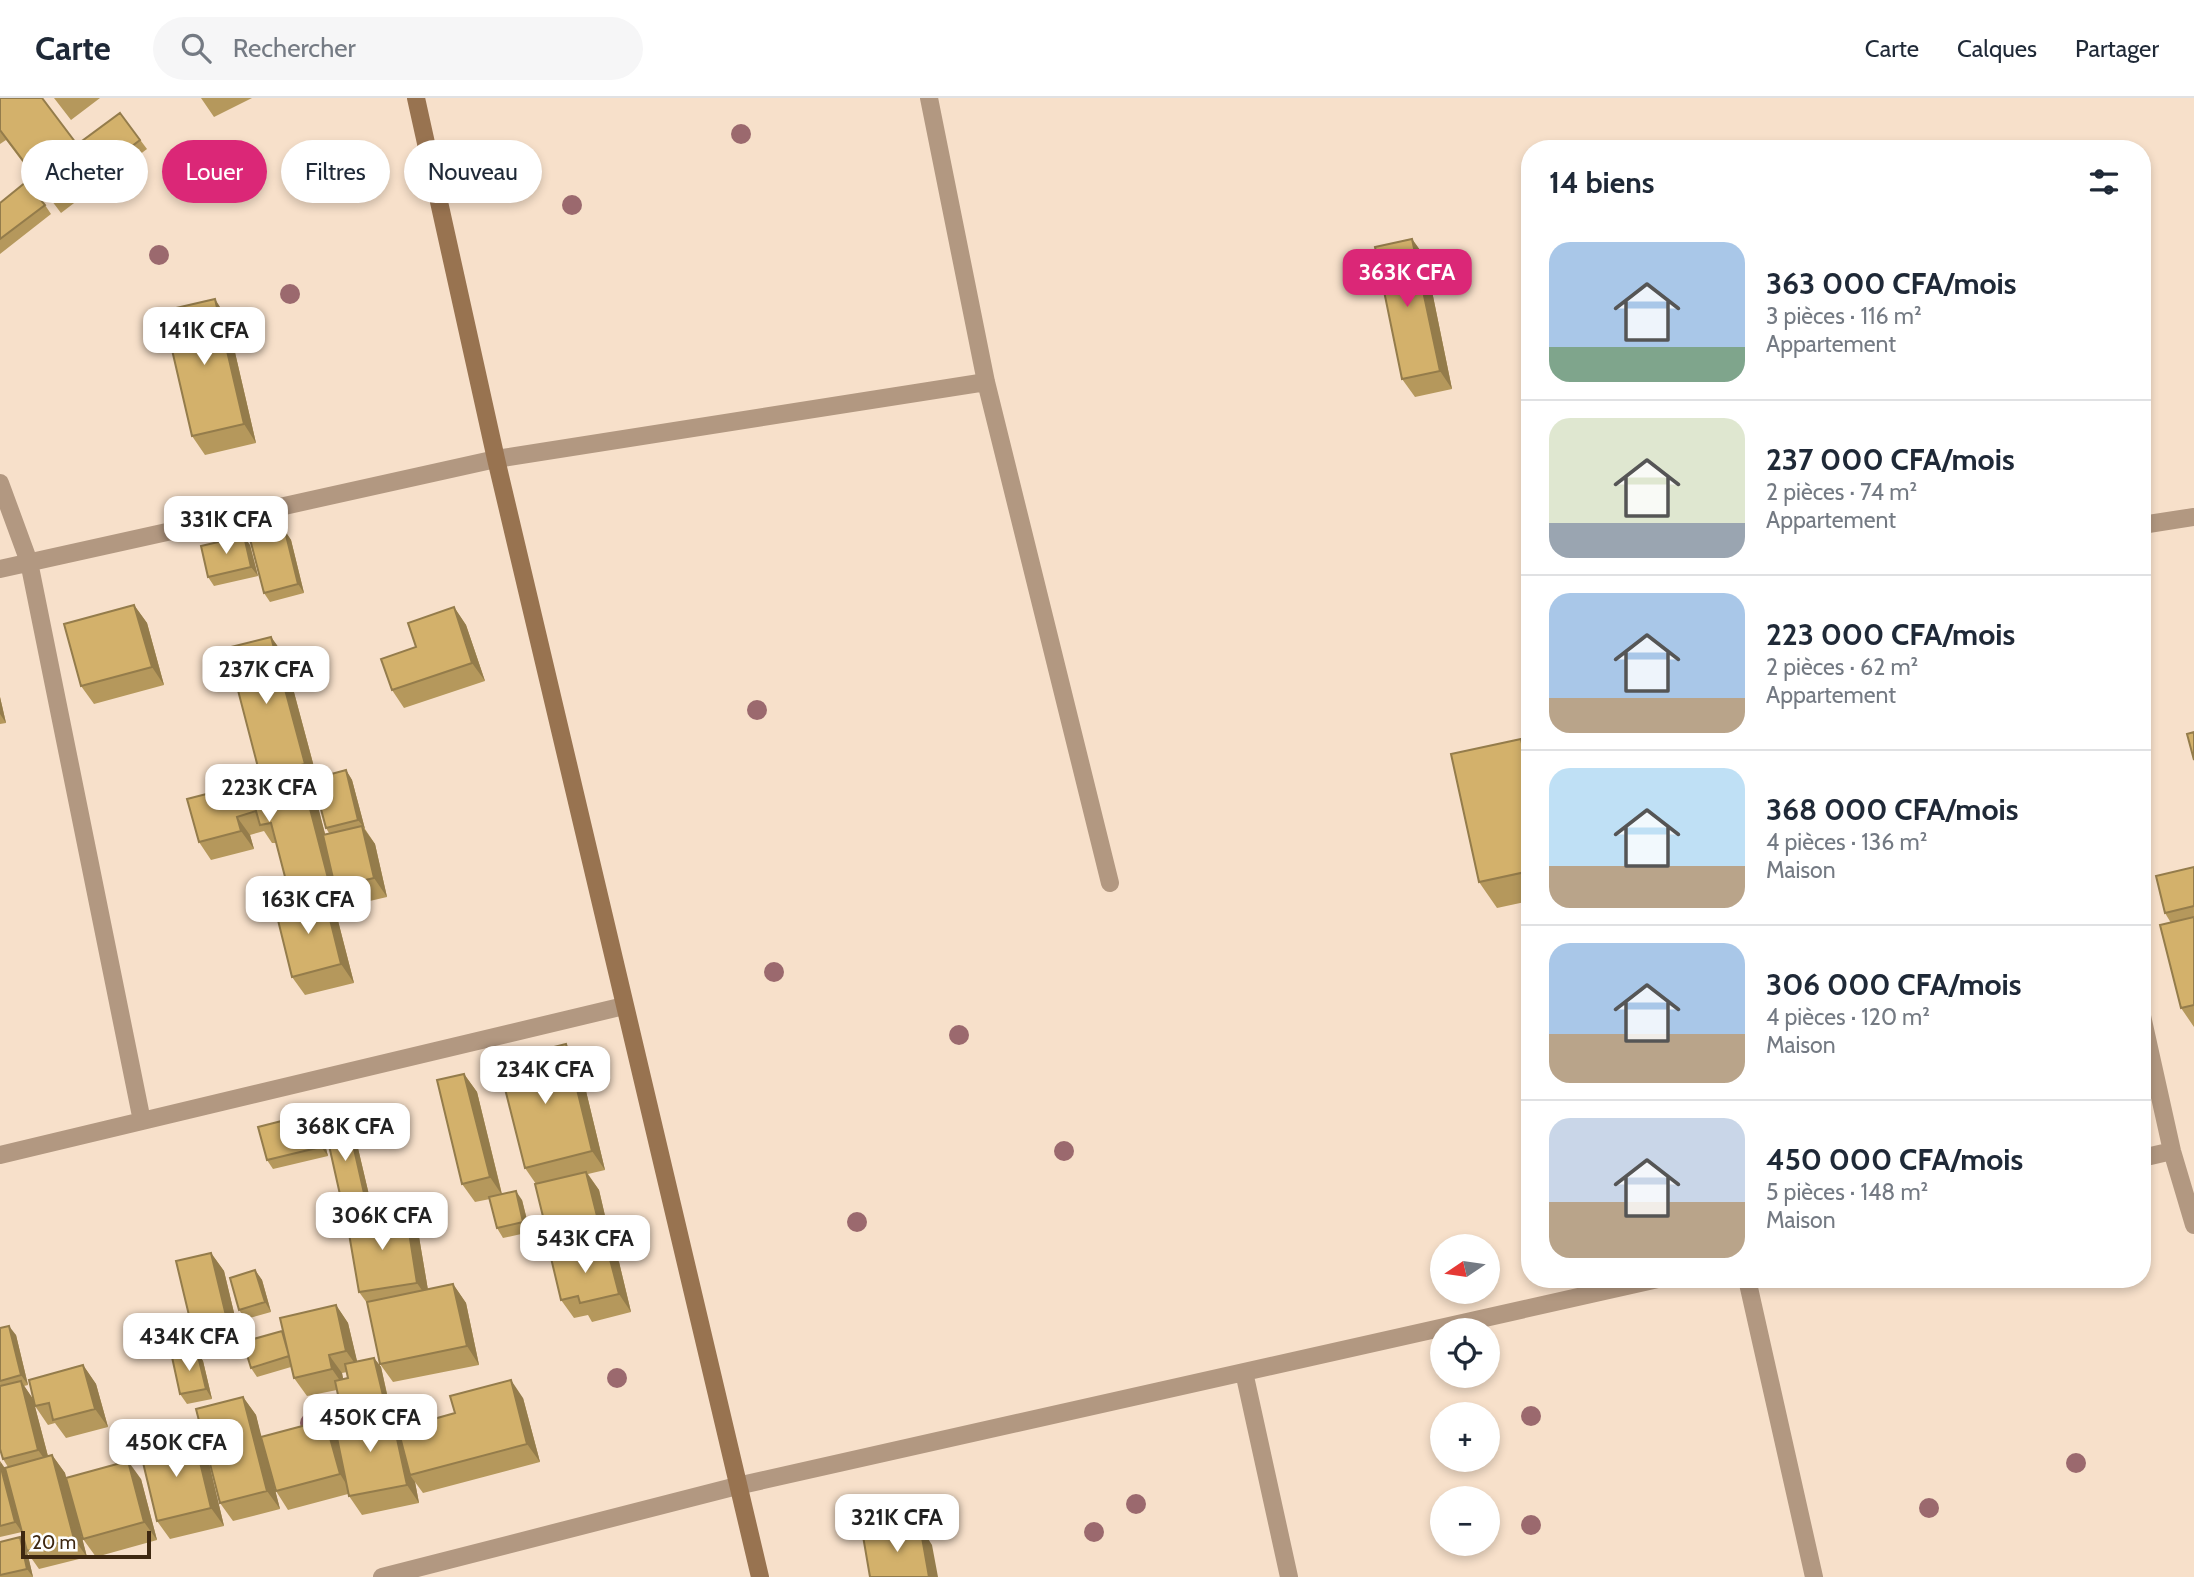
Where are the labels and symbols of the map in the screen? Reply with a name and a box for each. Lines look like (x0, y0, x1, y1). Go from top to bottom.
pin: 363K CFA (1335, 250, 1479, 309)
pin: 141K CFA (132, 308, 276, 367)
pin: 331K CFA (154, 496, 298, 556)
pin: 237K CFA (194, 646, 338, 706)
pin: 223K CFA (197, 764, 341, 824)
pin: 163K CFA (236, 876, 380, 936)
pin: 234K CFA (473, 1046, 617, 1106)
pin: 368K CFA (273, 1104, 417, 1163)
pin: 306K CFA (310, 1192, 454, 1252)
pin: 543K CFA (513, 1216, 657, 1275)
north arrow (1430, 1234, 1500, 1304)
pin: 434K CFA (117, 1314, 261, 1373)
pin: 450K CFA (298, 1394, 442, 1454)
pin: 450K CFA (104, 1420, 248, 1479)
pin: 321K CFA (825, 1494, 969, 1554)
scale bar (21, 1528, 150, 1560)

